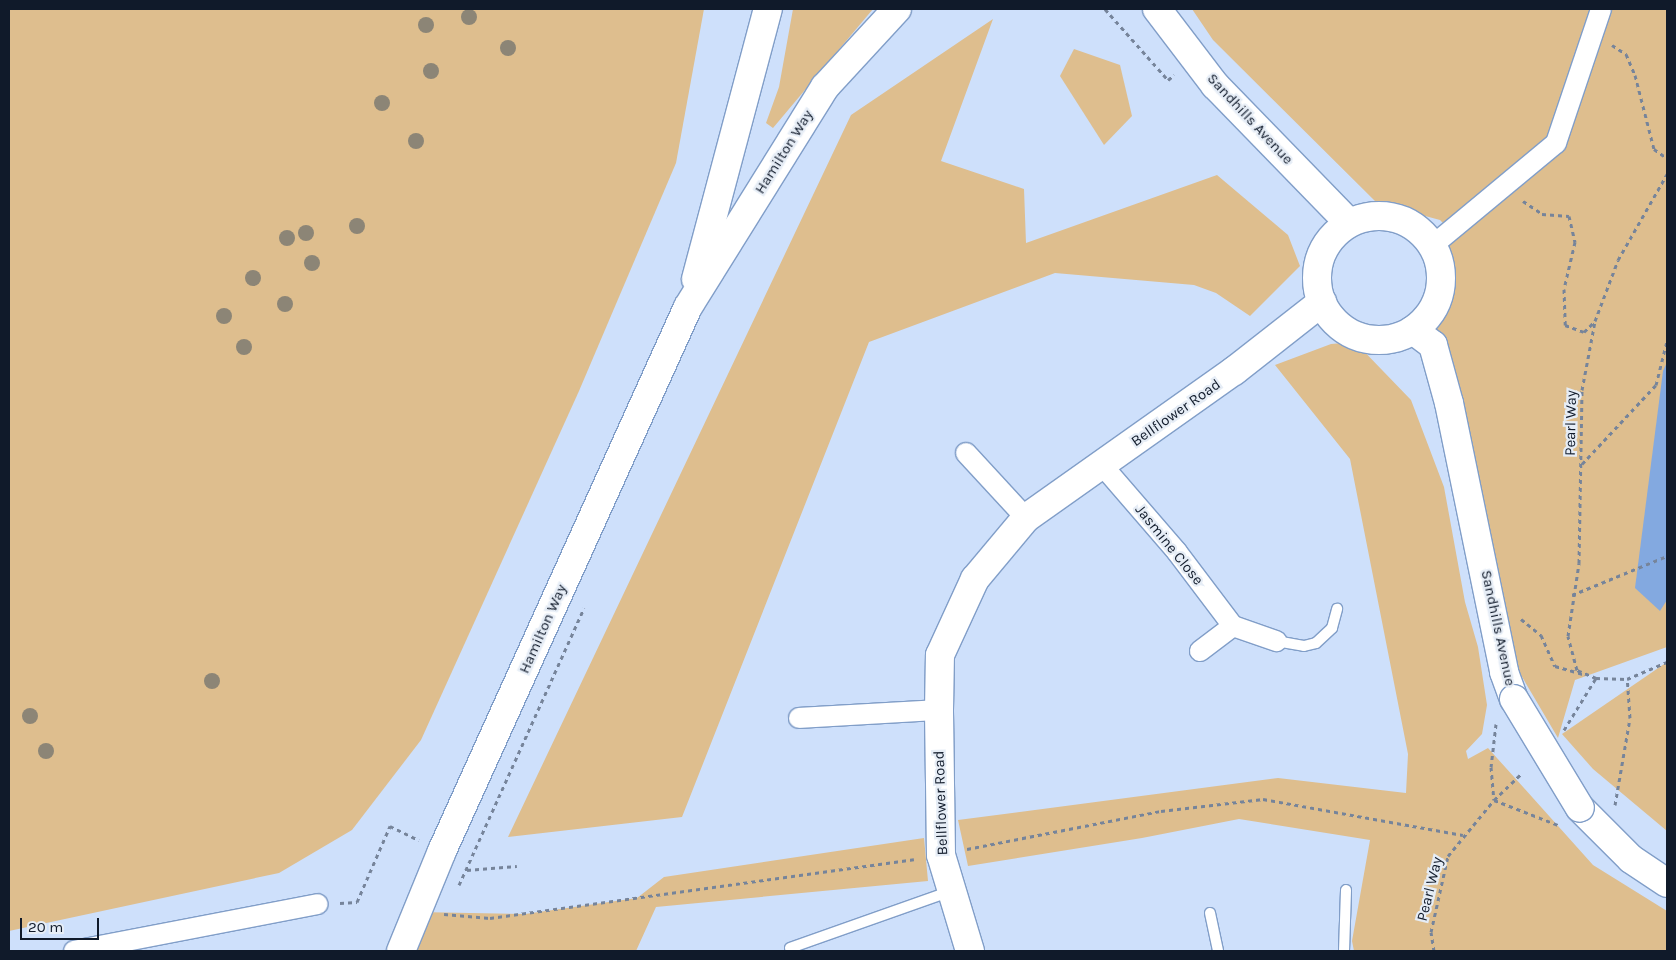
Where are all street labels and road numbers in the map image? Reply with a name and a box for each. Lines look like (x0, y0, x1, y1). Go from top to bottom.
street label: Sandhills Avenue (1203, 70, 1297, 168)
street label: Hamilton Way (751, 107, 817, 197)
street label: Bellflower Road (1128, 376, 1224, 450)
street label: Pearl Way (1561, 390, 1581, 456)
street label: Jasmine Close (1131, 501, 1207, 589)
street label: Sandhills Avenue (1477, 568, 1519, 688)
street label: Hamilton Way (515, 582, 571, 676)
street label: Bellflower Road (930, 750, 952, 856)
street label: Pearl Way (1413, 855, 1447, 923)

